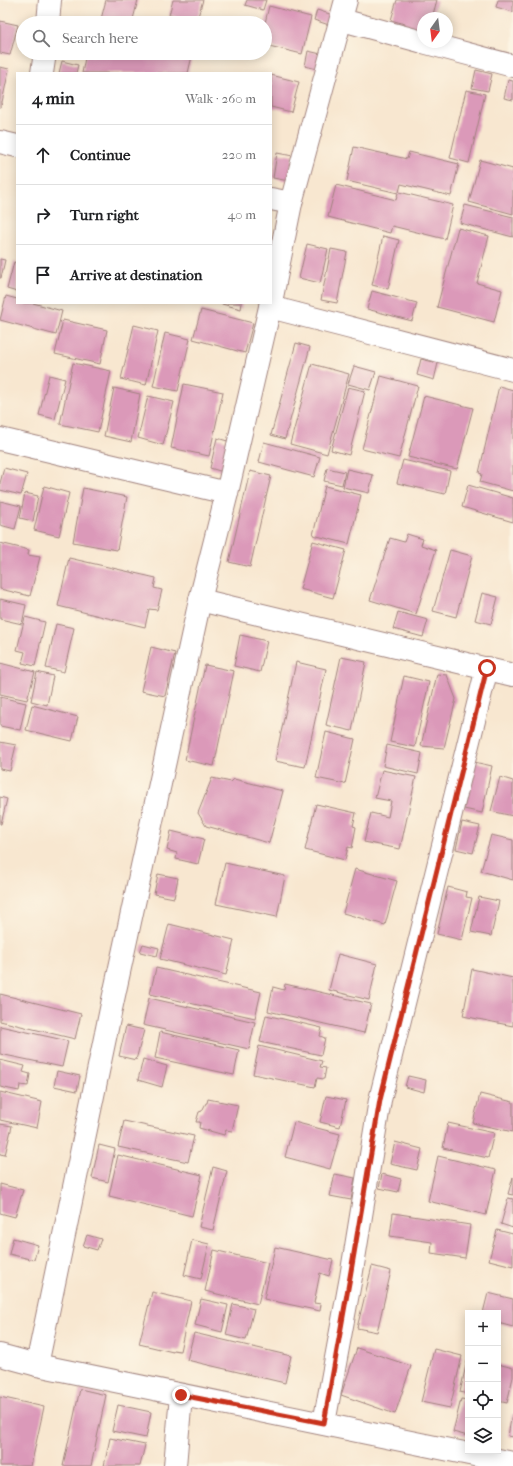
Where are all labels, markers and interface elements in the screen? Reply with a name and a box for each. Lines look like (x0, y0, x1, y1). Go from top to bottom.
north arrow (417, 12, 453, 48)
search box (16, 16, 272, 60)
icon: search (30, 27, 52, 49)
text: Search here (62, 29, 138, 47)
text: 4 min (32, 88, 75, 108)
text: Walk · 260 m (185, 91, 256, 106)
icon: ahead (32, 144, 54, 166)
text: Continue (70, 146, 130, 164)
text: 220 m (222, 147, 256, 162)
icon: right (32, 204, 54, 226)
text: Turn right (70, 206, 139, 224)
text: 40 m (228, 207, 256, 222)
icon: arrive (32, 264, 54, 286)
text: Arrive at destination (70, 266, 202, 284)
route start (478, 659, 496, 677)
map controls (465, 1310, 501, 1454)
button: + (465, 1310, 501, 1346)
button: − (465, 1346, 501, 1382)
button: locate (465, 1382, 501, 1418)
route end (172, 1386, 190, 1404)
button: layers (465, 1418, 501, 1454)

